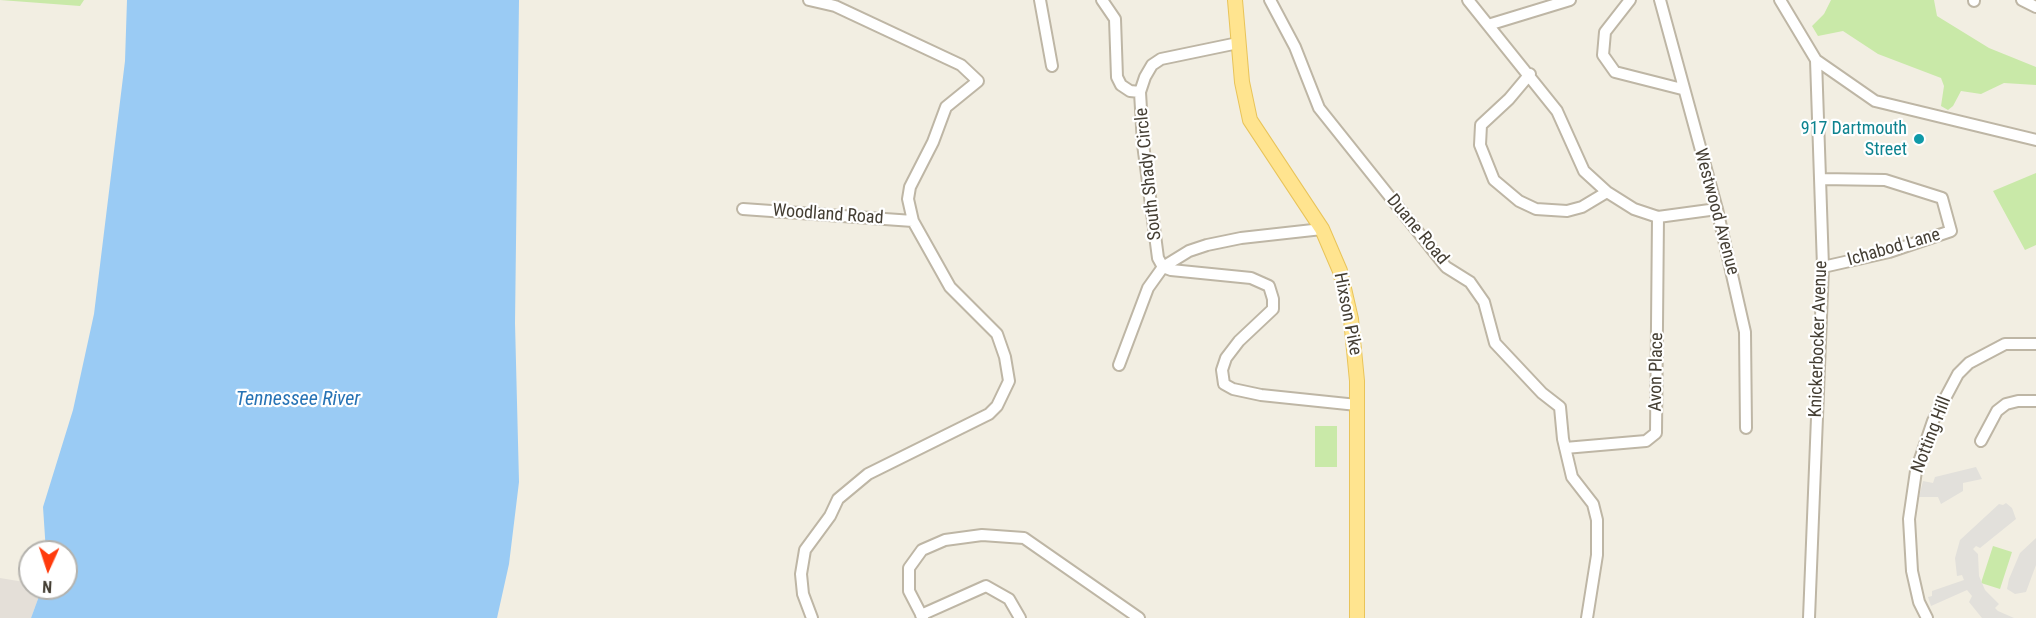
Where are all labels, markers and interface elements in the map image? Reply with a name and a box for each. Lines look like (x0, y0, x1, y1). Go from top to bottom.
street label: South Shady Circle (1131, 107, 1167, 241)
place label: 917 Dartmouth Street (1801, 118, 1907, 160)
marker: 917 Dartmouth Street (1912, 132, 1926, 146)
street label: Westwood Avenue (1689, 146, 1743, 278)
street label: Duane Road (1381, 190, 1453, 270)
street label: Woodland Road (772, 200, 884, 230)
street label: Ichabod Lane (1845, 224, 1943, 272)
street label: Knickerbocker Avenue (1805, 260, 1833, 418)
street label: Hixson Pike (1328, 271, 1366, 357)
street label: Avon Place (1646, 332, 1668, 412)
water label: Tennessee River (236, 388, 360, 412)
street label: Notting Hill (1908, 394, 1956, 476)
north arrow (18, 540, 78, 600)
text: N (42, 577, 53, 596)

